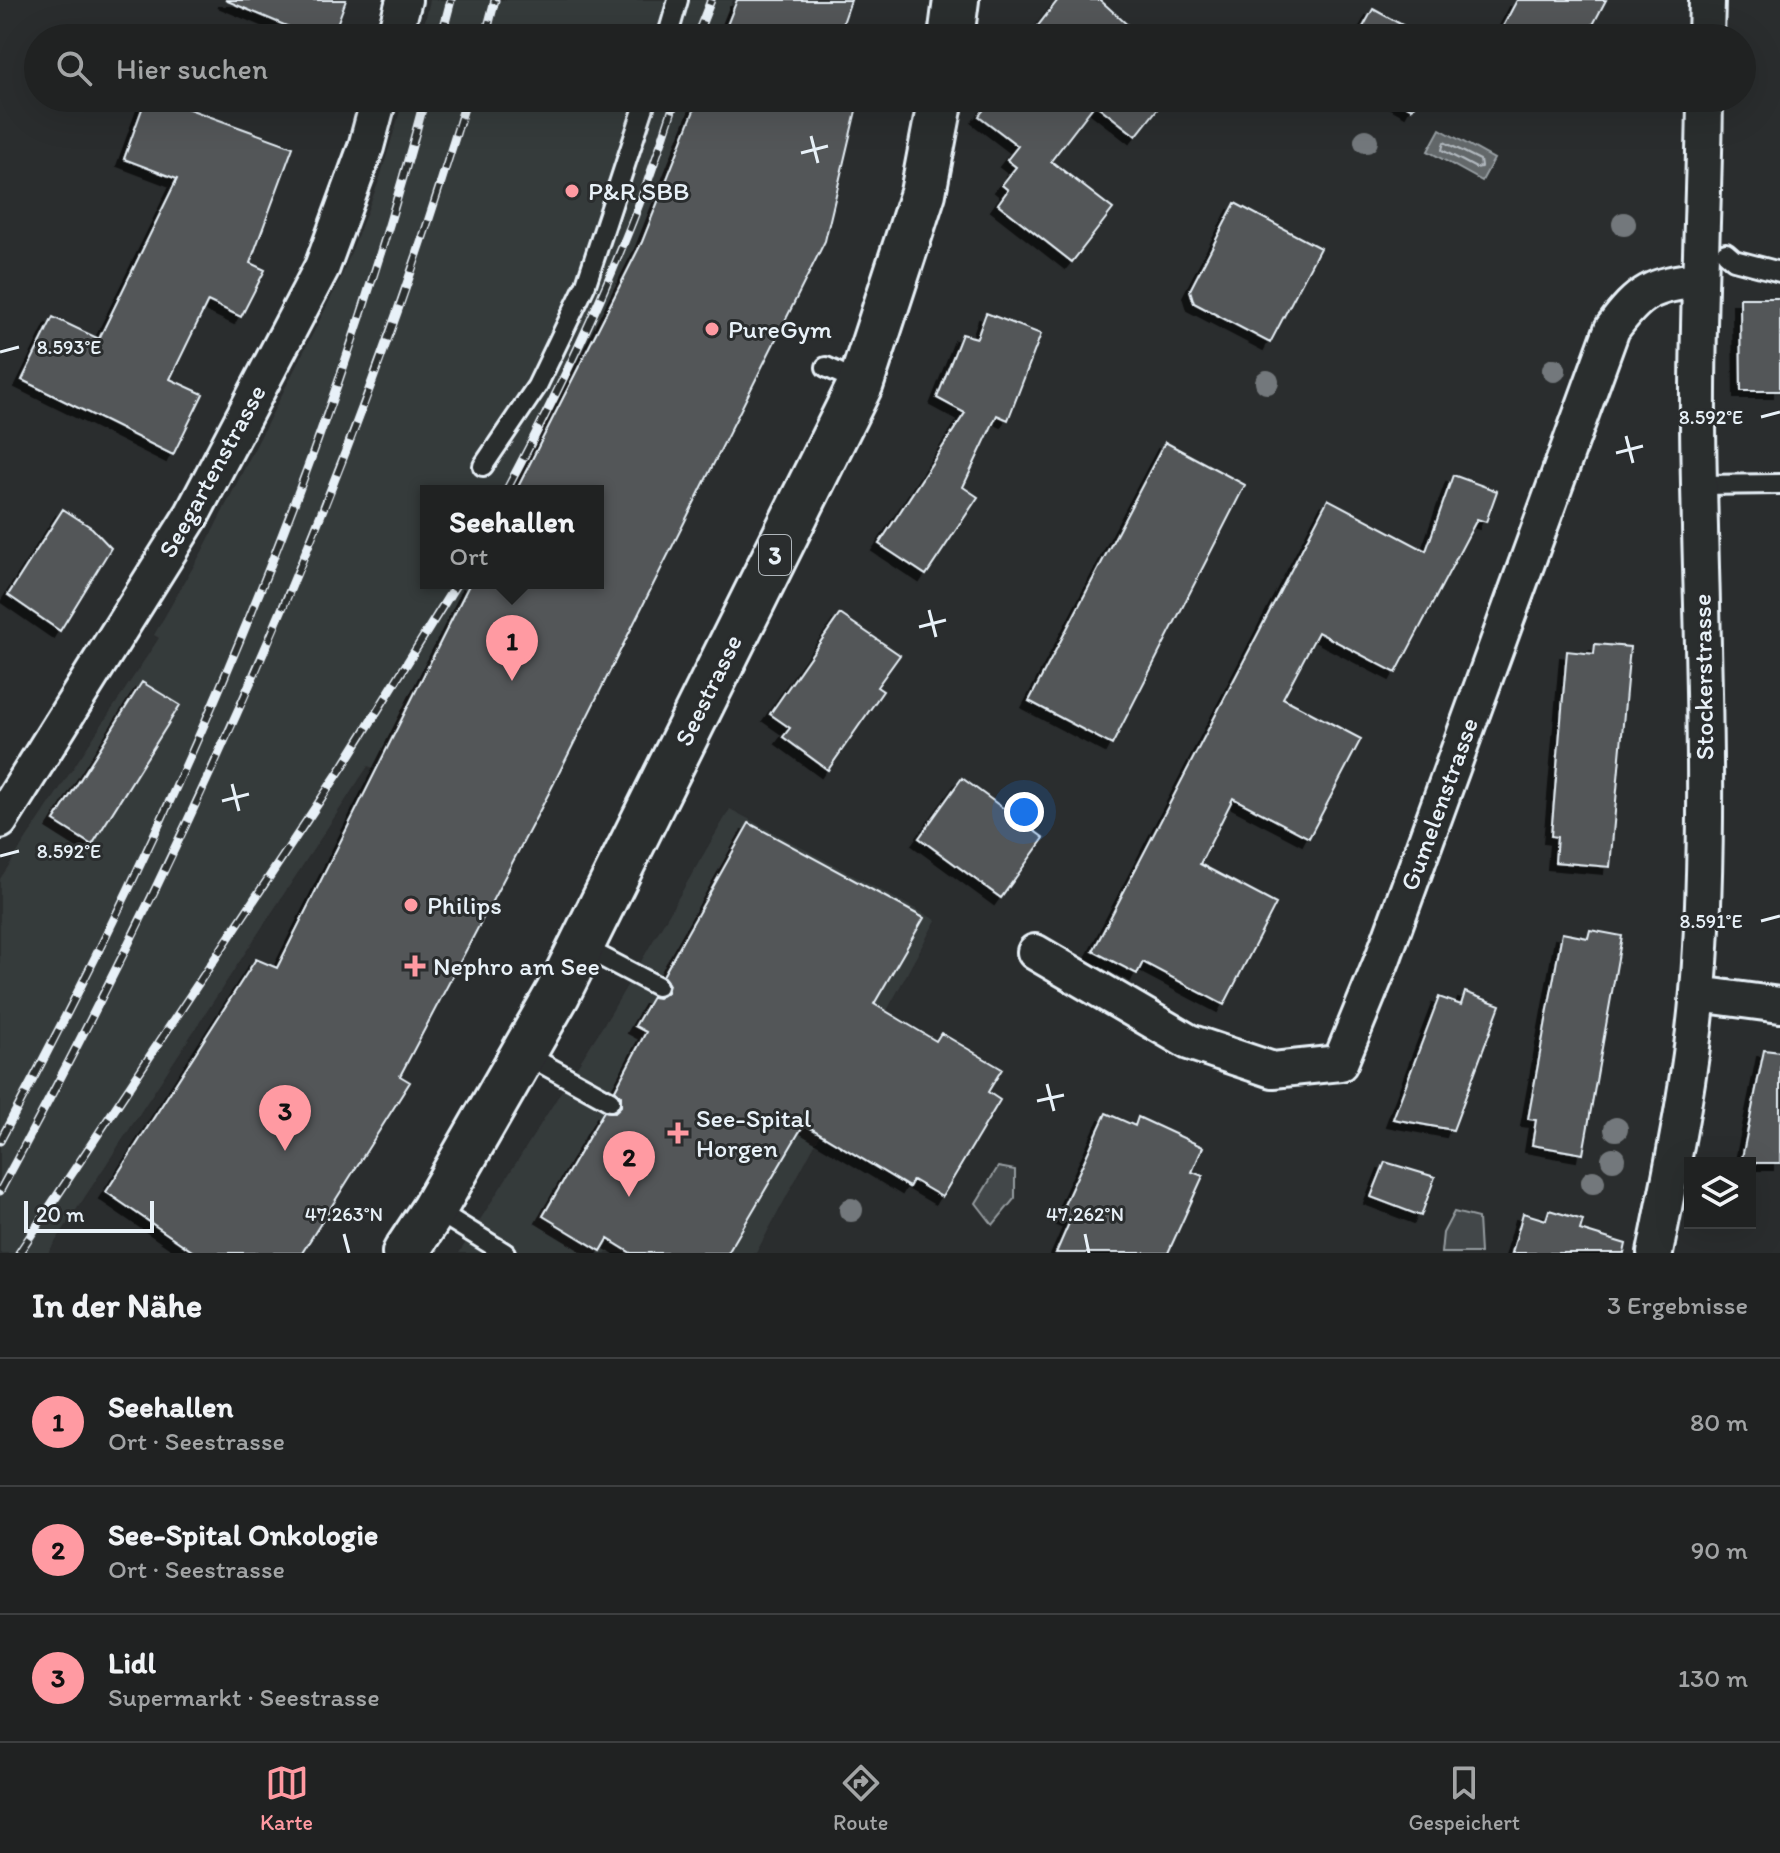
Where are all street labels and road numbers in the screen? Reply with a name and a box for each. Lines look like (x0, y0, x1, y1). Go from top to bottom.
street label: Seegartenstrasse (151, 379, 273, 563)
road number: 3 (759, 535, 791, 575)
street label: Stockerstrasse (1686, 593, 1720, 761)
street label: Seestrasse (667, 629, 749, 751)
street label: Gumelenstrasse (1393, 713, 1485, 895)

